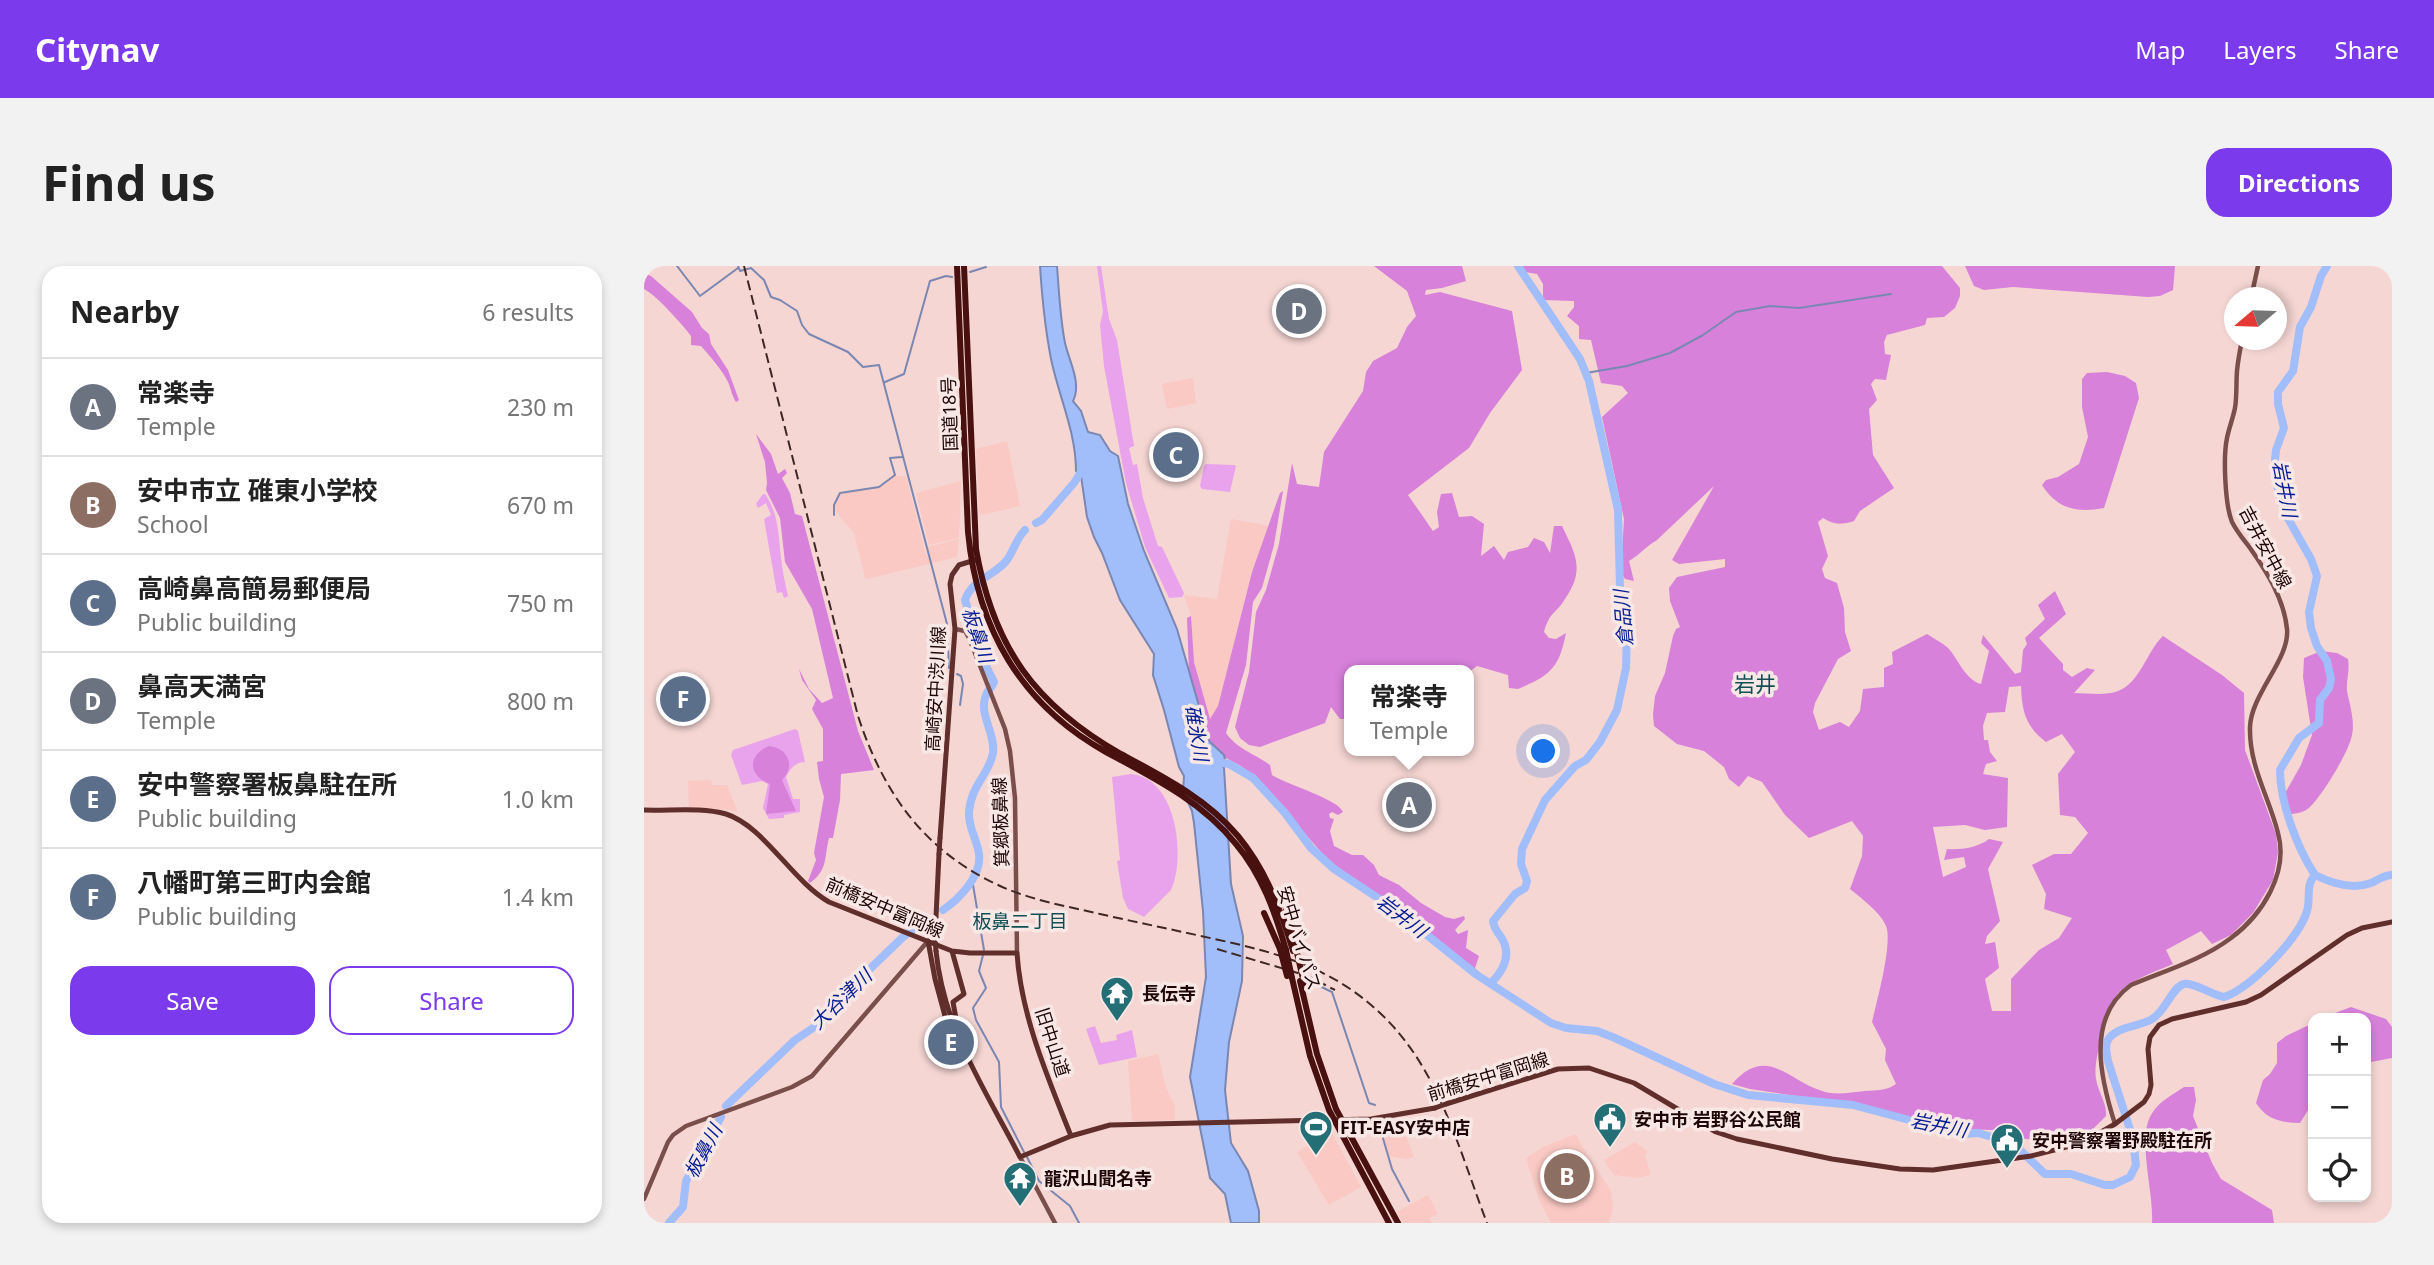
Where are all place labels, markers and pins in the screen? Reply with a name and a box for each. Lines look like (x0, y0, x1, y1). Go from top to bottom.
pin: D (1276, 285, 1322, 337)
pin: C (1153, 429, 1199, 481)
pin: F (660, 673, 706, 725)
pin: A (1386, 779, 1432, 831)
temple icon: 長伝寺 (1098, 974, 1136, 1023)
place label: 長伝寺 (1142, 981, 1196, 1005)
pin: E (928, 1016, 974, 1068)
public building icon: 安中市 岩野谷公民館 (1591, 1100, 1629, 1149)
place label: 安中市 岩野谷公民館 (1634, 1107, 1801, 1131)
sports icon: FIT-EASY安中店 (1297, 1108, 1335, 1157)
place label: FIT-EASY安中店 (1340, 1115, 1470, 1139)
public building icon: 安中警察署野殿駐在所 (1988, 1121, 2026, 1170)
place label: 安中警察署野殿駐在所 (2032, 1128, 2212, 1152)
pin: B (1544, 1150, 1590, 1202)
temple icon: 龍沢山聞名寺 (1001, 1159, 1039, 1208)
place label: 龍沢山聞名寺 (1044, 1166, 1152, 1190)

